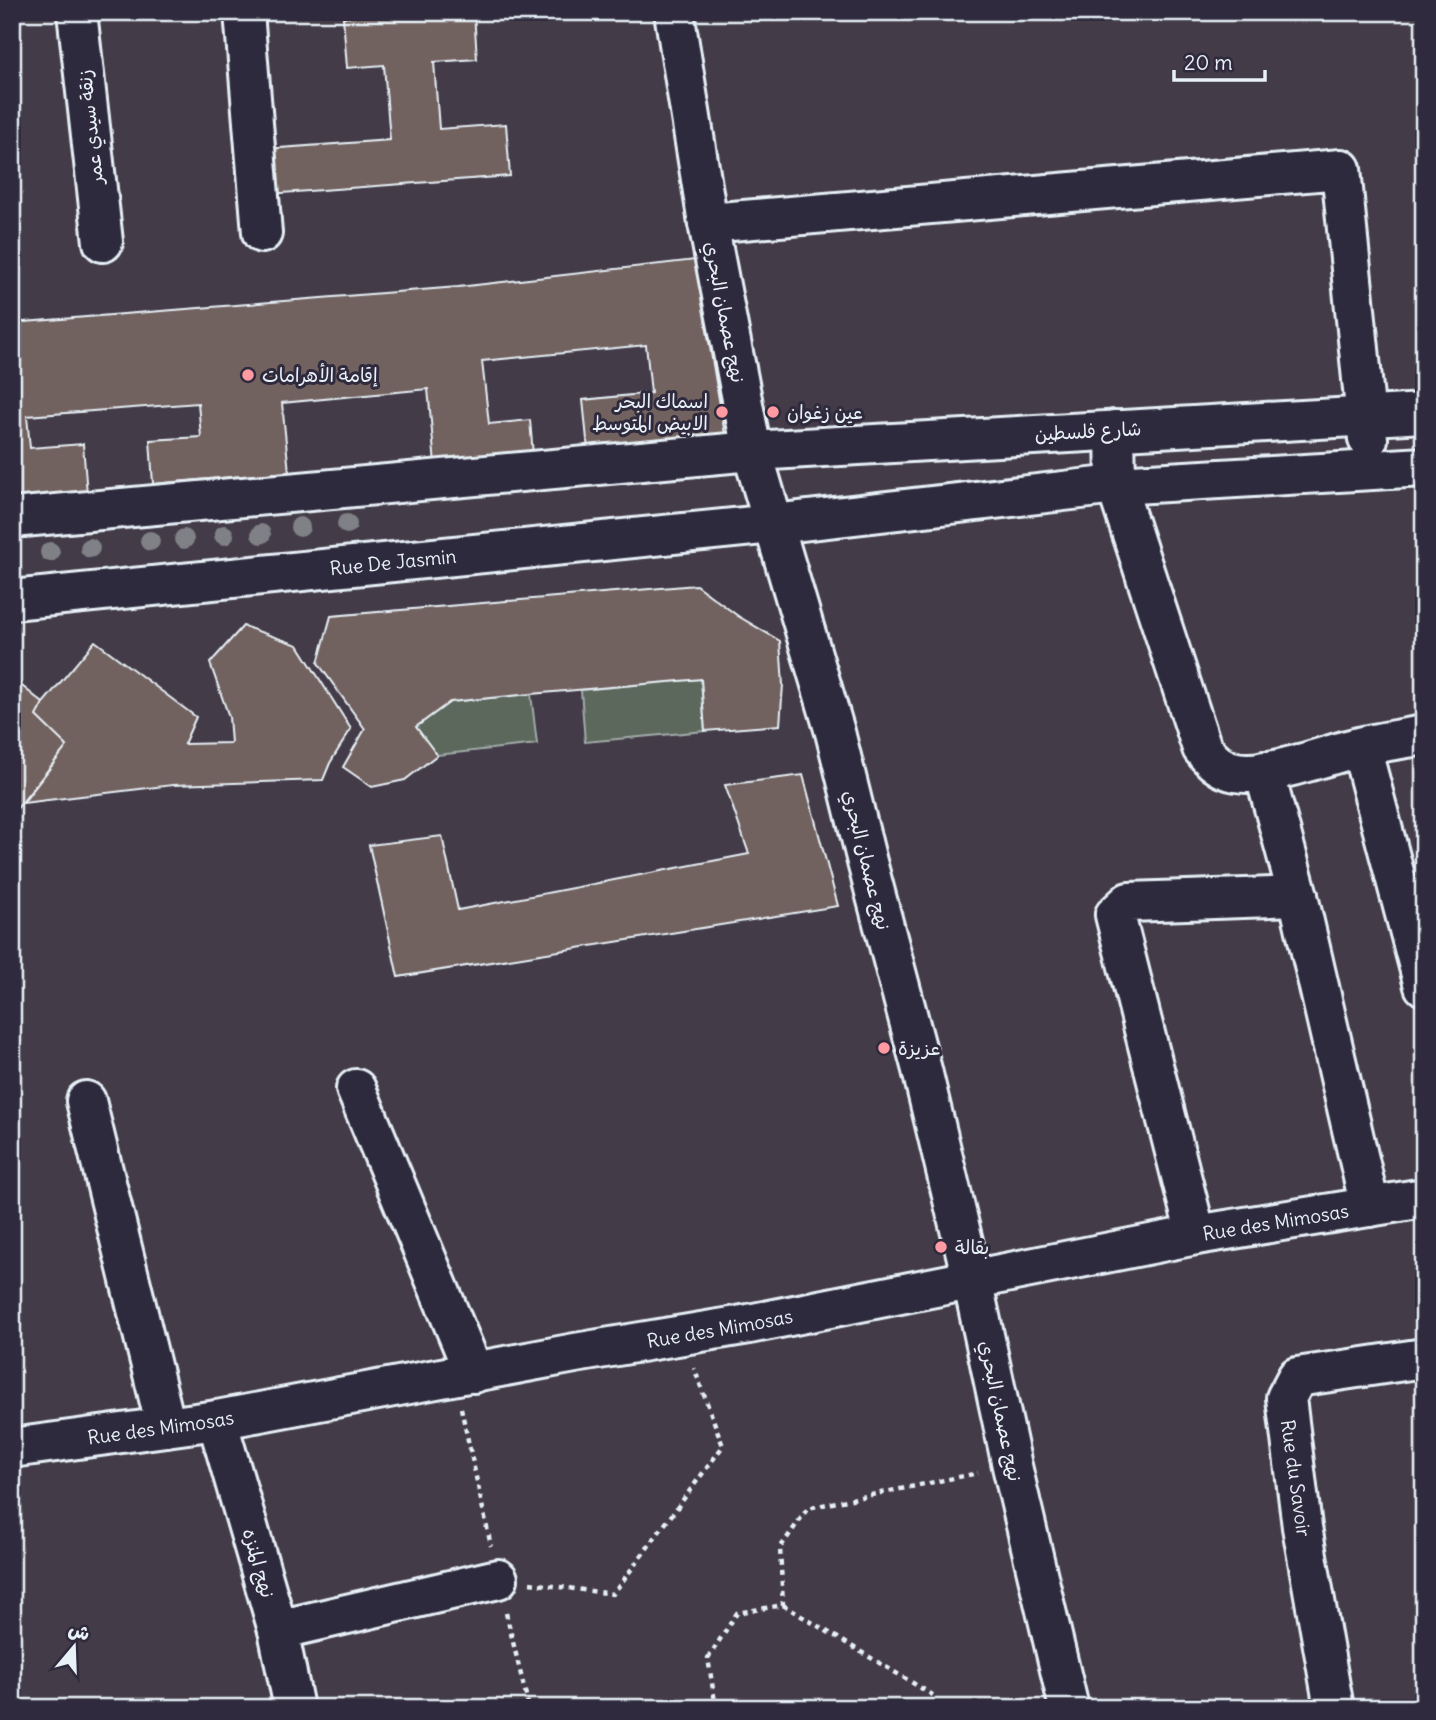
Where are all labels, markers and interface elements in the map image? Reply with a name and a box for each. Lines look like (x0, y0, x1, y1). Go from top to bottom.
scale bar (1174, 38, 1264, 82)
text: 20 m (1184, 49, 1233, 76)
street label: زنقة سيدي عمر (72, 68, 111, 188)
street label: نهج عصمان البحري (697, 239, 750, 385)
place label: إقامة الأهرامات (262, 363, 378, 387)
marker: إقامة الأهرامات (240, 367, 256, 383)
place label: اسماك البحر الابيض المتوسط (592, 389, 708, 435)
place label: عين زغوان (787, 400, 863, 424)
marker: اسماك البحر الابيض المتوسط (714, 404, 730, 420)
marker: عين زغوان (765, 404, 781, 420)
street label: شارع فلسطين (1034, 416, 1142, 448)
street label: Rue De Jasmin (329, 544, 458, 580)
street label: نهج عصمان البحري (835, 788, 896, 933)
place label: عزيزة (898, 1036, 940, 1060)
marker: عزيزة (876, 1040, 892, 1056)
street label: Rue des Mimosas (1201, 1198, 1350, 1246)
place label: بقالة (955, 1235, 989, 1259)
marker: بقالة (933, 1239, 949, 1255)
street label: Rue des Mimosas (645, 1304, 795, 1353)
street label: نهج عصمان البحري (971, 1338, 1028, 1484)
street label: Rue des Mimosas (86, 1405, 236, 1450)
street label: Rue du Savoir (1276, 1418, 1316, 1538)
street label: نهج المنزه (237, 1526, 280, 1601)
north arrow (38, 1612, 108, 1682)
text: ش (66, 1616, 93, 1646)

